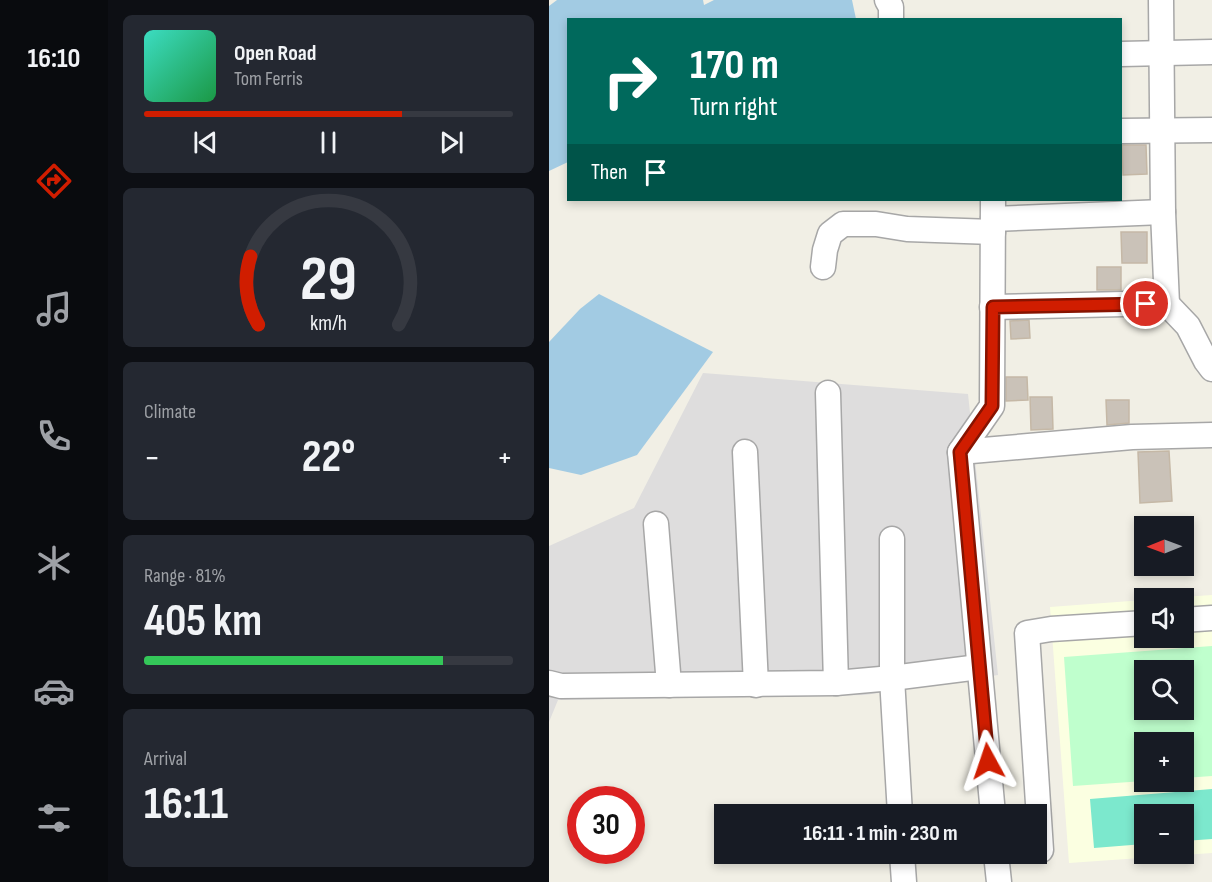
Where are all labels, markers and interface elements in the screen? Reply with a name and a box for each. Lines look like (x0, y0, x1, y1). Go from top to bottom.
text: Open Road (234, 40, 316, 67)
text: 170 m (690, 40, 779, 91)
icon: right (591, 42, 669, 120)
text: 16:10 (28, 43, 80, 75)
text: Tom Ferris (234, 67, 303, 91)
text: Turn right (690, 91, 777, 123)
icon: previous (189, 126, 222, 159)
icon: pause (312, 126, 345, 159)
icon: next (435, 126, 468, 159)
icon: arrive (639, 156, 672, 189)
text: Then (591, 159, 627, 186)
icon: directions (33, 160, 75, 202)
text: 29 (300, 243, 357, 318)
pin (1120, 278, 1171, 329)
icon: arrive (1129, 287, 1162, 320)
icon: music (33, 288, 75, 330)
text: km/h (310, 311, 347, 336)
text: Climate (144, 400, 196, 424)
icon: phone (33, 415, 75, 457)
text: 22° (302, 430, 355, 485)
text: − (144, 438, 160, 478)
text: + (497, 438, 513, 478)
north arrow (1134, 516, 1194, 576)
map controls (1134, 516, 1194, 864)
icon: climate (33, 542, 75, 584)
text: Range · 81% (144, 564, 226, 588)
button: sound (1134, 588, 1194, 648)
text: 405 km (144, 594, 262, 649)
button: search (1134, 660, 1194, 720)
icon: car (33, 670, 75, 712)
position arrow (956, 729, 1020, 793)
button: + (1134, 732, 1194, 792)
text: Arrival (144, 747, 187, 771)
text: 16:11 (144, 777, 228, 832)
speed limit sign: 30 (567, 786, 645, 864)
icon: filters (33, 797, 75, 839)
button: − (1134, 804, 1194, 864)
text: 16:11 · 1 min · 230 m (803, 820, 958, 847)

